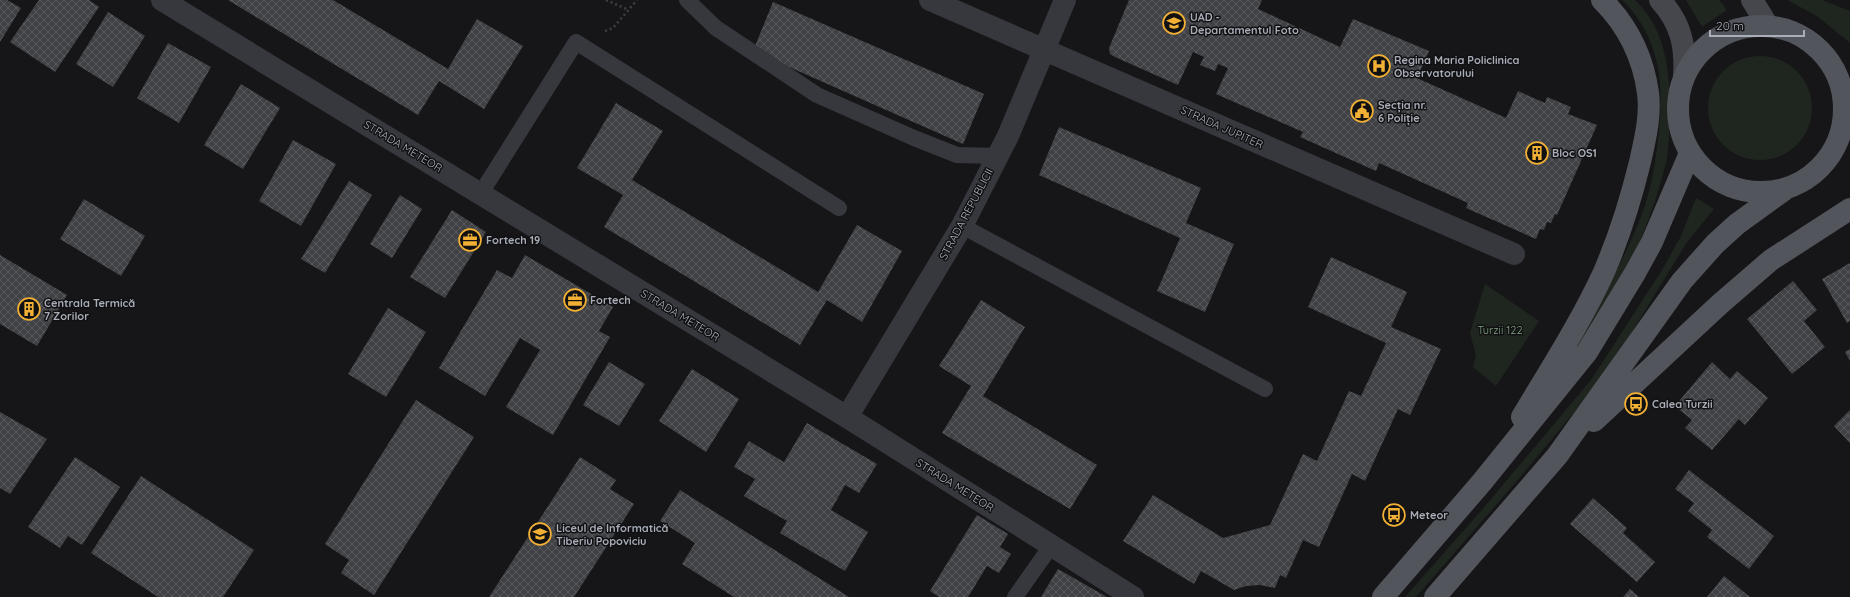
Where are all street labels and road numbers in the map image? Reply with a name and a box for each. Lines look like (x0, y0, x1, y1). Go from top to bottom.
street label: STRADA JUPITER (1179, 103, 1265, 151)
street label: STRADA METEOR (361, 117, 445, 175)
street label: STRADA REPUBLICII (936, 166, 996, 262)
street label: STRADA METEOR (638, 286, 722, 344)
street label: STRADA METEOR (913, 455, 997, 515)

